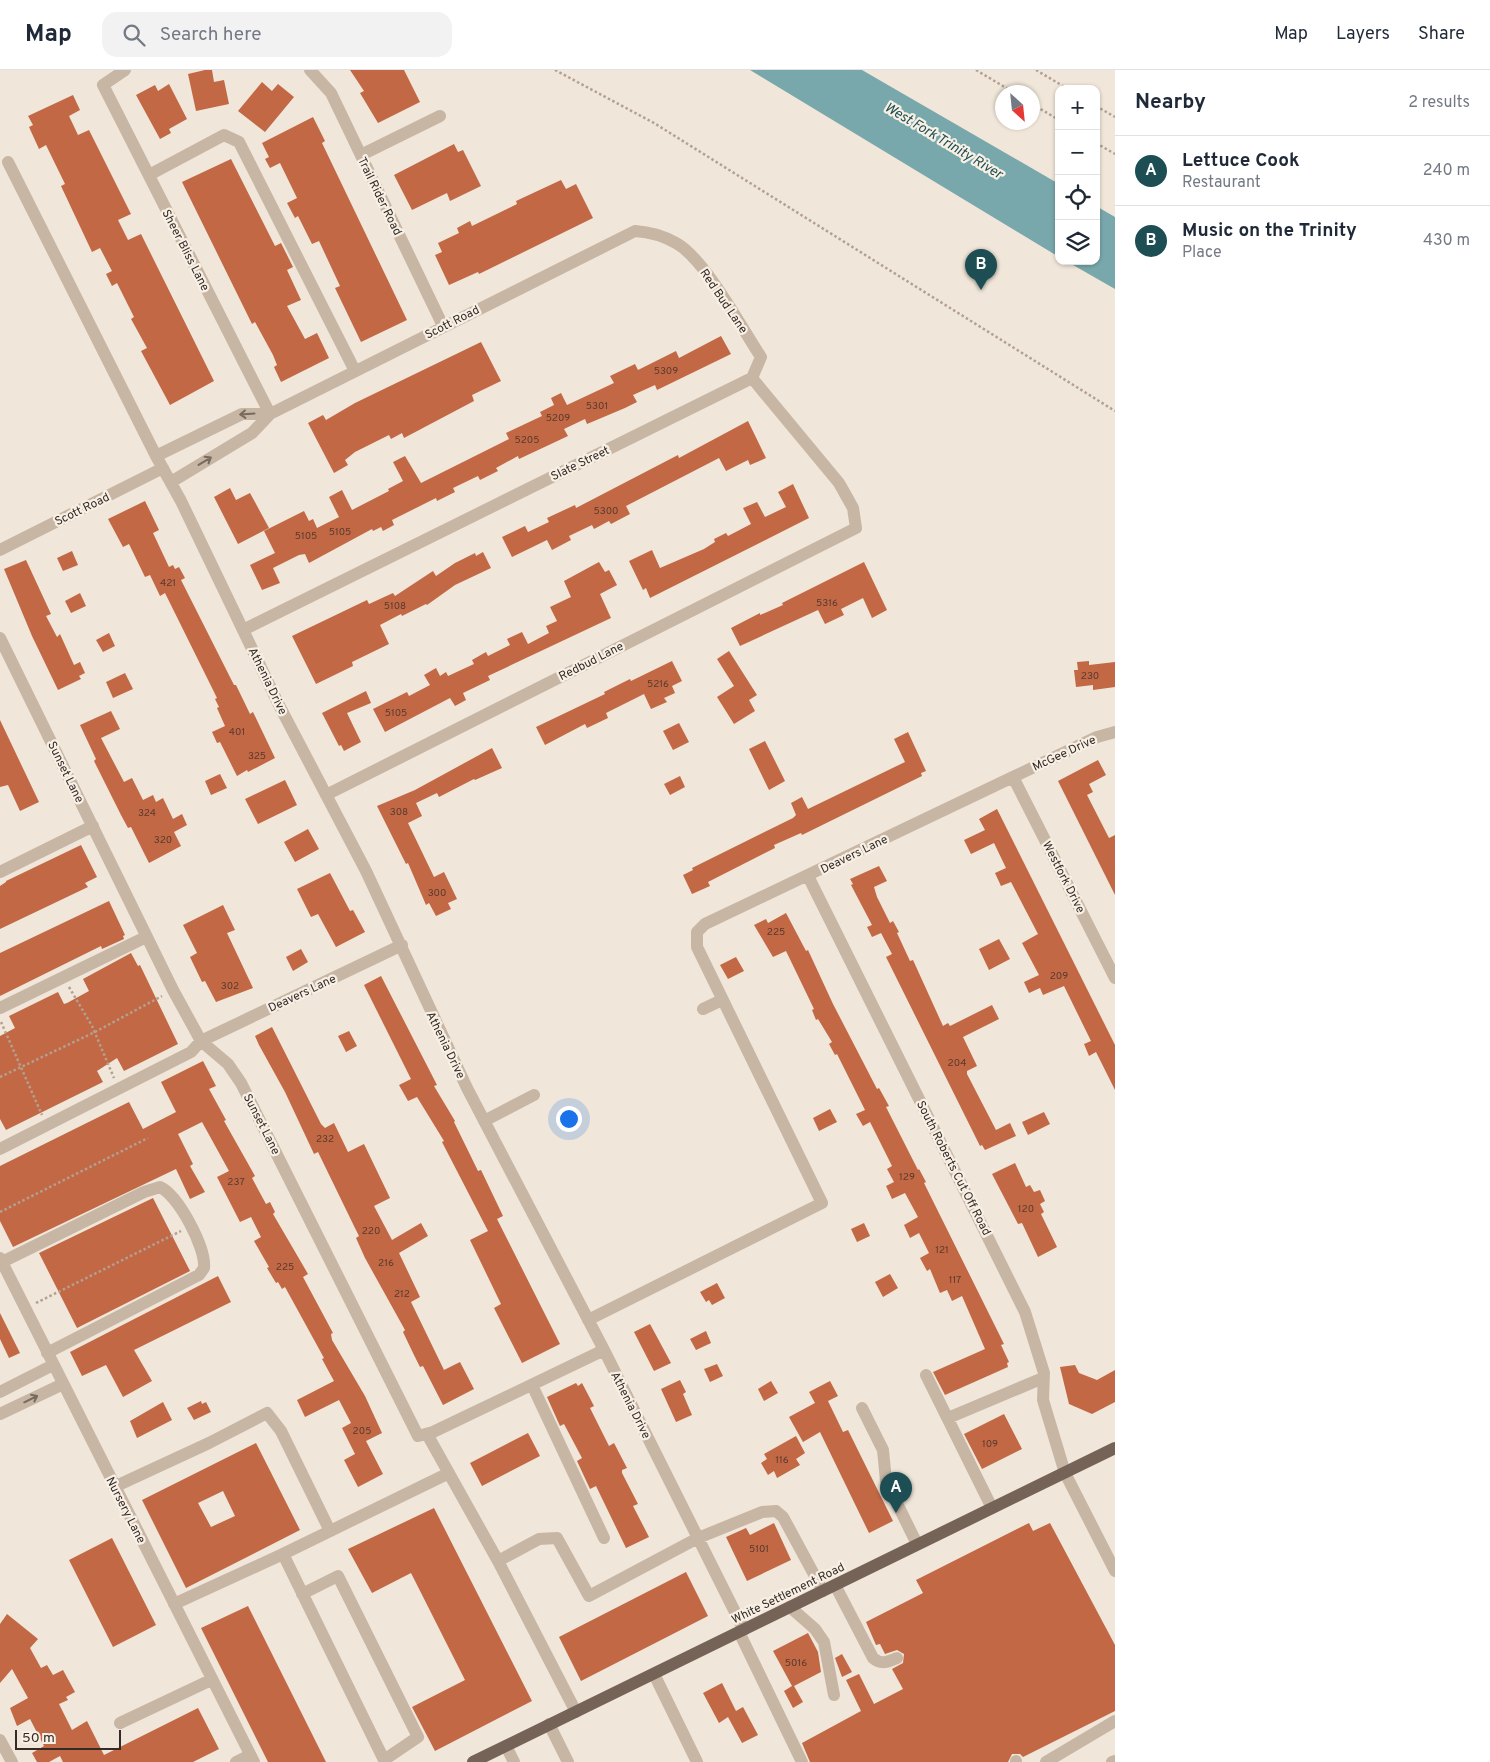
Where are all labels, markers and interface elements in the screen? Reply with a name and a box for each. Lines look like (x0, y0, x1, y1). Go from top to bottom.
search box (102, 12, 452, 57)
text: Map (25, 20, 72, 50)
icon: search (120, 21, 148, 49)
text: Search here (160, 23, 261, 47)
text: Map (1274, 23, 1308, 46)
text: Layers (1336, 23, 1390, 46)
text: Share (1418, 23, 1465, 46)
north arrow (995, 85, 1040, 130)
map controls (1055, 85, 1100, 265)
button: + (1055, 85, 1100, 130)
text: Nearby (1135, 89, 1206, 116)
text: 2 results (1408, 93, 1470, 113)
water label: West Fork Trinity River (881, 99, 1007, 184)
button: − (1055, 130, 1100, 175)
text: Lettuce Cook (1182, 149, 1300, 173)
street label: Trail Rider Road (353, 155, 405, 238)
text: A (1145, 161, 1157, 181)
text: 240 m (1423, 161, 1470, 181)
text: Restaurant (1182, 173, 1261, 193)
button: locate (1055, 175, 1100, 220)
street label: Sheer Bliss Lane (158, 207, 213, 294)
text: Music on the Trinity (1182, 219, 1357, 243)
button: layers (1055, 220, 1100, 265)
text: B (1145, 231, 1157, 251)
text: 430 m (1423, 231, 1470, 251)
text: Place (1182, 243, 1222, 263)
pin: B (965, 249, 997, 290)
street label: Red Bud Lane (696, 266, 751, 337)
street label: Scott Road (422, 302, 482, 343)
house number: 5309 (654, 365, 678, 378)
house number: 5301 (586, 400, 608, 413)
one-way arrow (240, 410, 256, 419)
house number: 5209 (546, 412, 570, 425)
house number: 5205 (515, 434, 539, 447)
street label: Slate Street (549, 443, 612, 485)
one-way arrow (197, 456, 211, 466)
street label: Scott Road (52, 490, 113, 530)
house number: 5300 (594, 505, 618, 518)
house number: 5105 (329, 526, 351, 539)
house number: 5105 (295, 530, 317, 543)
house number: 421 (160, 577, 176, 590)
house number: 5316 (816, 597, 838, 610)
house number: 5108 (384, 600, 406, 613)
street label: Redbud Lane (556, 639, 627, 685)
street label: Athenia Drive (244, 645, 290, 718)
house number: 230 (1081, 670, 1099, 683)
house number: 5216 (647, 678, 669, 691)
house number: 5105 (385, 707, 407, 720)
house number: 401 (229, 726, 245, 739)
street label: McGee Drive (1030, 732, 1099, 776)
street label: Sunset Lane (43, 739, 87, 806)
house number: 325 (248, 750, 266, 763)
house number: 308 (390, 806, 408, 819)
house number: 324 (138, 807, 156, 820)
street label: Deavers Lane (818, 832, 891, 878)
house number: 320 (154, 834, 172, 847)
street label: Westfork Drive (1038, 839, 1088, 916)
house number: 300 (428, 887, 446, 900)
house number: 225 (767, 926, 785, 939)
house number: 209 (1050, 970, 1068, 983)
street label: Deavers Lane (266, 971, 339, 1017)
house number: 302 (221, 980, 239, 993)
street label: Athenia Drive (422, 1009, 468, 1082)
house number: 204 (948, 1057, 966, 1070)
street label: Sunset Lane (239, 1091, 283, 1158)
street label: South Roberts Cut Off Road (912, 1098, 994, 1239)
your location (556, 1106, 582, 1132)
house number: 232 (316, 1133, 334, 1146)
house number: 129 (899, 1171, 915, 1184)
house number: 237 (227, 1176, 245, 1189)
house number: 120 (1018, 1203, 1034, 1216)
house number: 220 (362, 1225, 380, 1238)
house number: 121 (935, 1244, 949, 1257)
house number: 216 (378, 1257, 394, 1270)
house number: 225 (276, 1261, 294, 1274)
house number: 117 (949, 1274, 961, 1287)
house number: 212 (394, 1288, 410, 1301)
street label: Athenia Drive (606, 1369, 654, 1442)
one-way arrow (23, 1394, 38, 1403)
house number: 205 (353, 1425, 371, 1438)
house number: 109 (982, 1438, 998, 1451)
house number: 116 (775, 1454, 789, 1467)
pin: A (880, 1472, 912, 1513)
street label: Nursery Lane (102, 1475, 149, 1546)
house number: 5101 (749, 1543, 769, 1556)
street label: White Settlement Road (729, 1560, 848, 1628)
house number: 5016 (785, 1657, 807, 1670)
scale bar (15, 1727, 121, 1750)
text: 50 m (22, 1730, 55, 1747)

